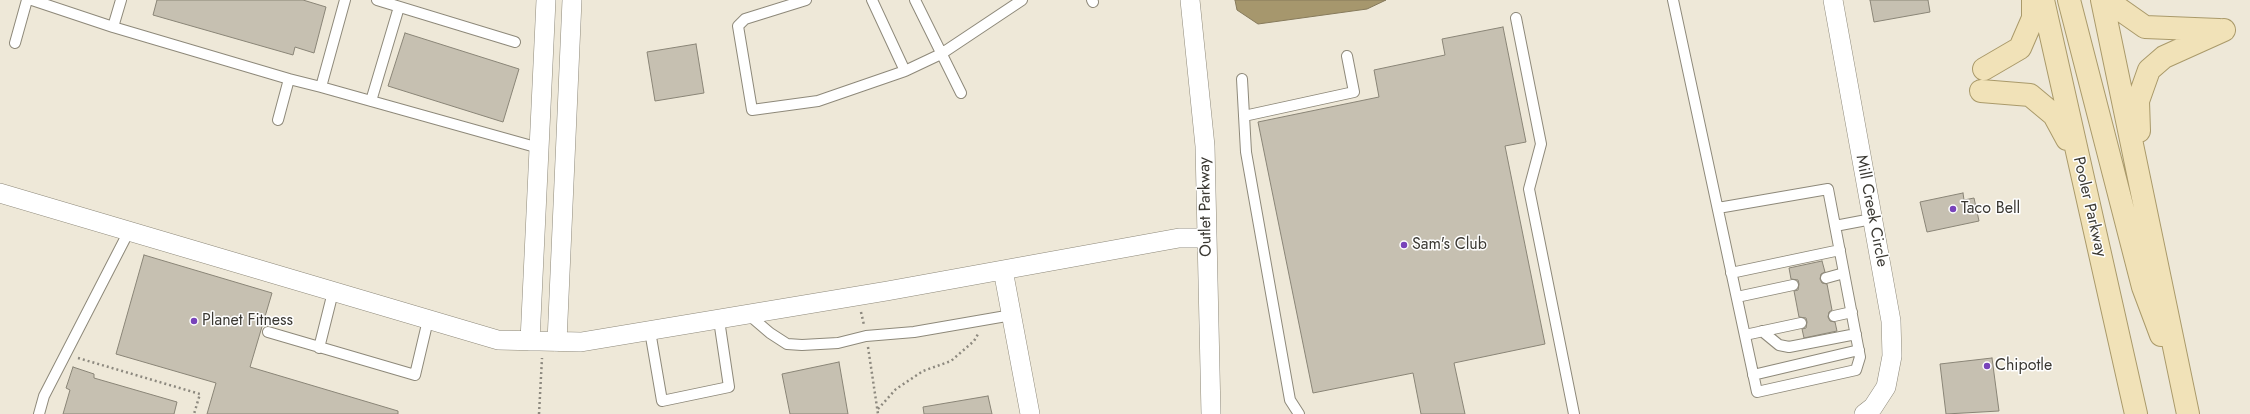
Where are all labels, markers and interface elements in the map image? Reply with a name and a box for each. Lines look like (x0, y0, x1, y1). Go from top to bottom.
street label: Mill Creek Circle (1851, 153, 1891, 269)
street label: Pooler Parkway (2068, 155, 2110, 259)
street label: Outlet Parkway (1196, 157, 1216, 257)
place label: Taco Bell (1961, 199, 2020, 219)
marker: Taco Bell (1948, 204, 1958, 214)
place label: Sam's Club (1412, 235, 1487, 255)
marker: Sam's Club (1399, 240, 1409, 250)
place label: Planet Fitness (202, 311, 293, 331)
marker: Planet Fitness (189, 316, 199, 326)
place label: Chipotle (1995, 356, 2052, 376)
marker: Chipotle (1982, 361, 1992, 371)

